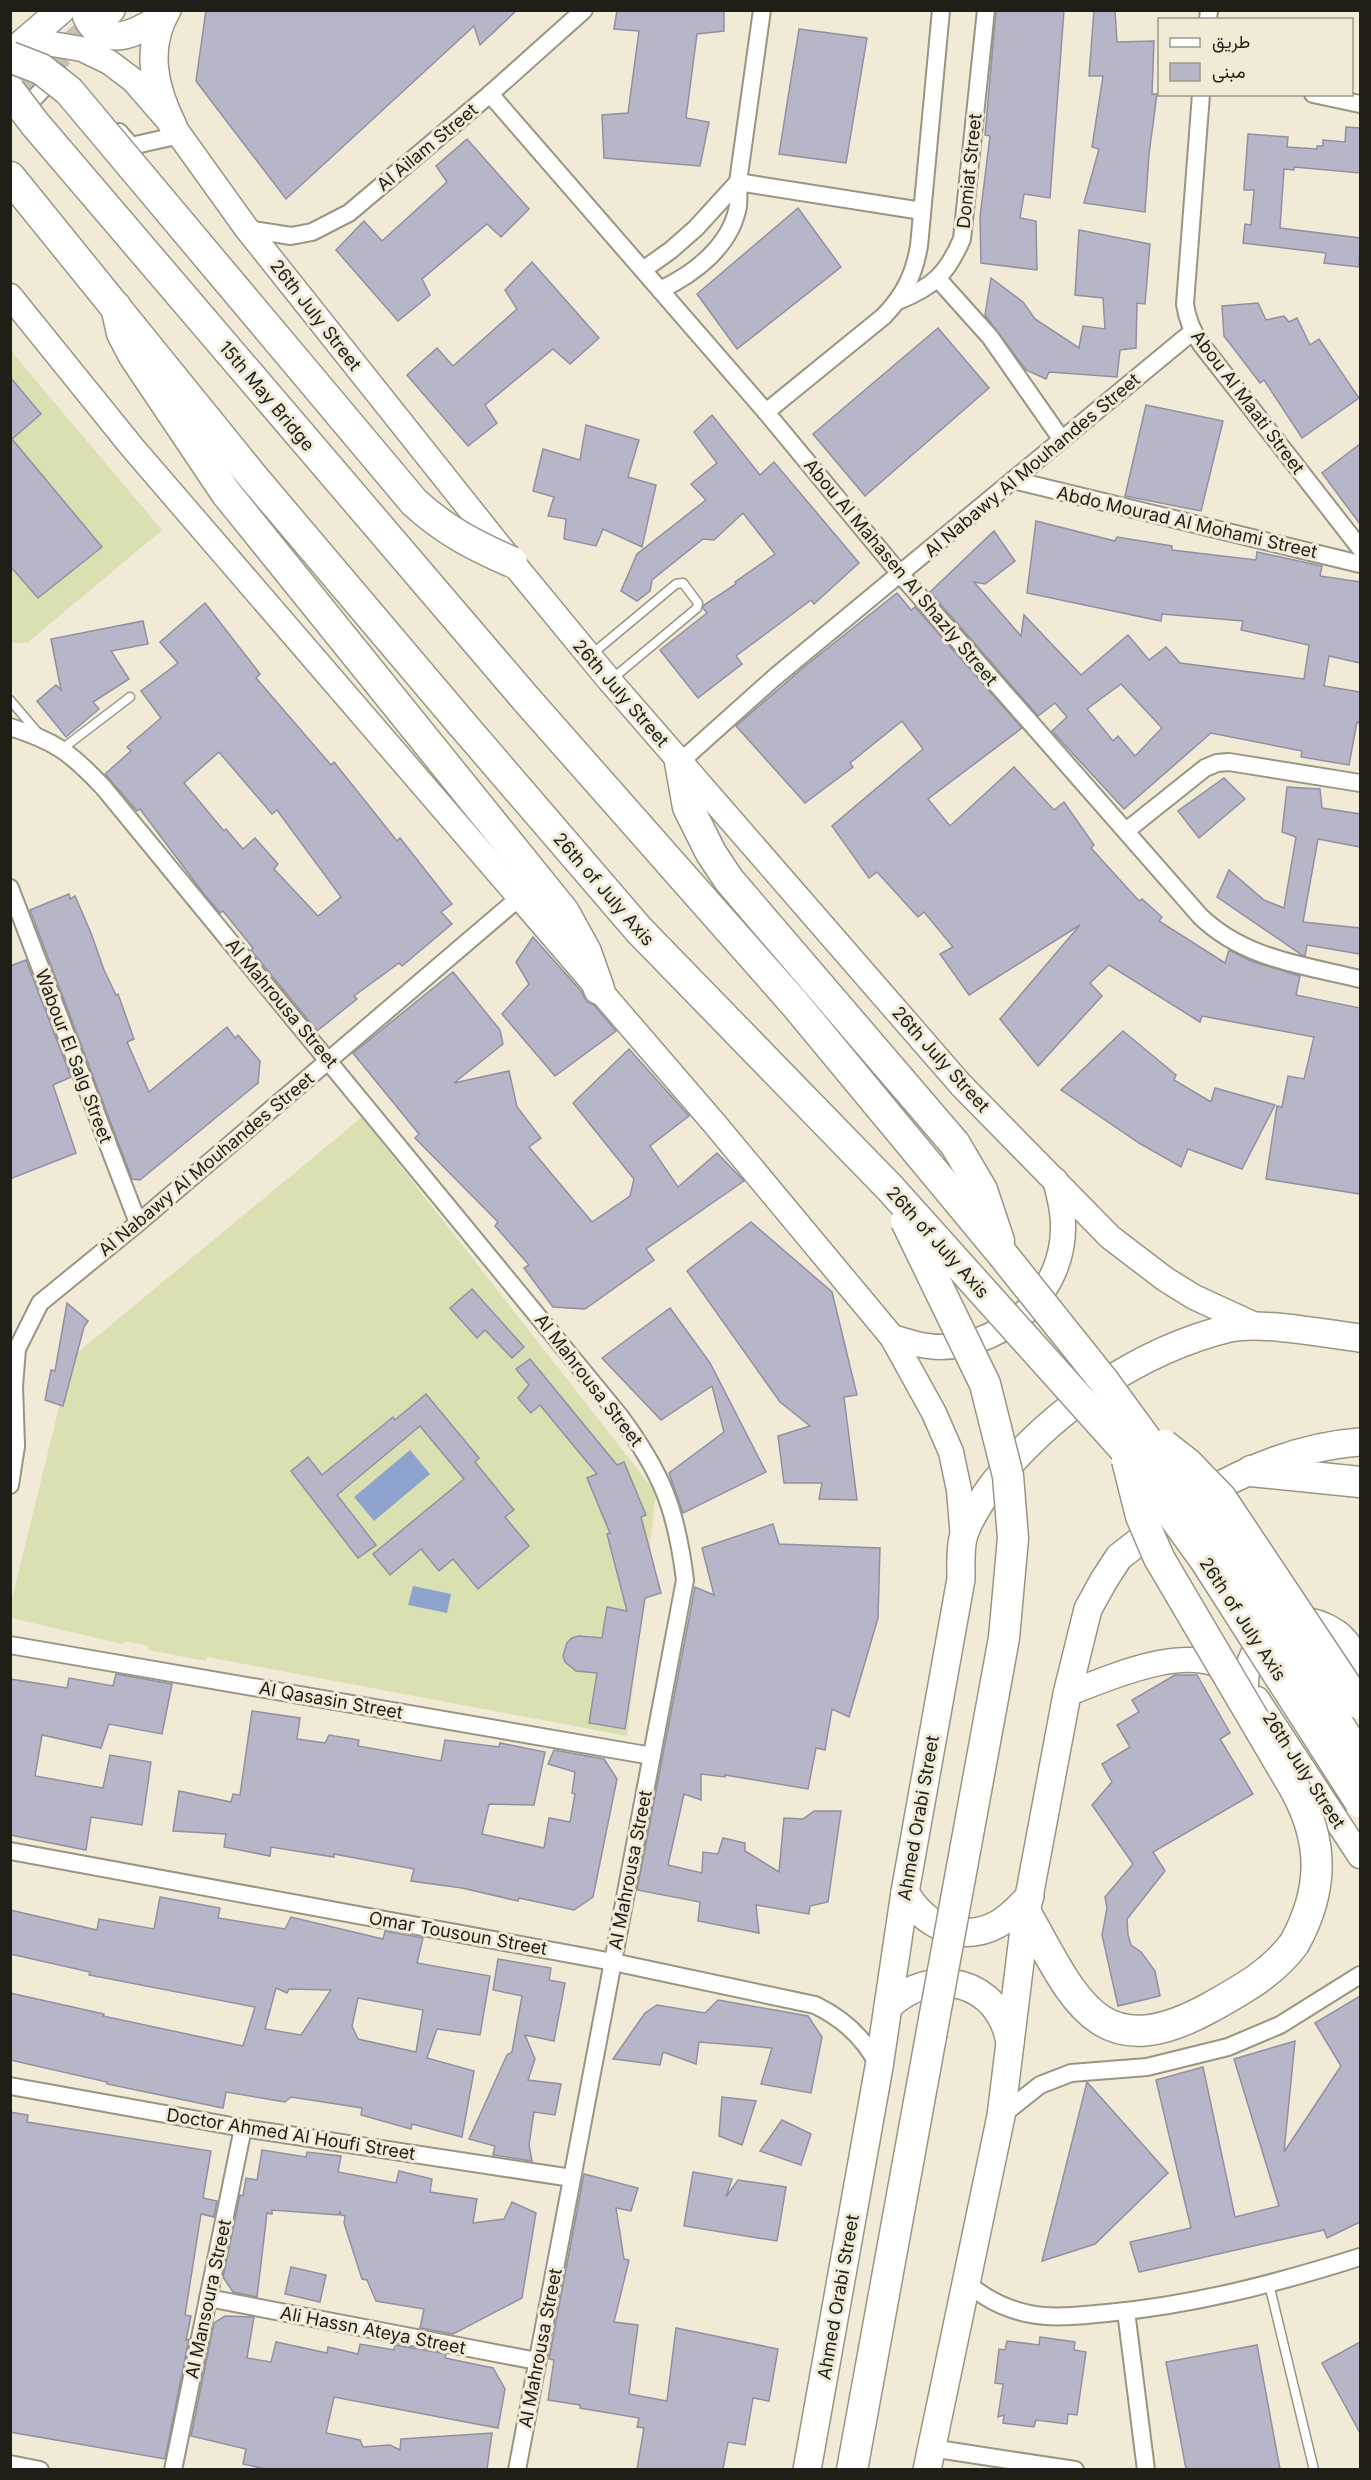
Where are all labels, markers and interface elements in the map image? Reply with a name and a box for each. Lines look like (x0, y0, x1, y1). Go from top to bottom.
legend (1158, 18, 1353, 96)
text: طريق (1212, 31, 1250, 53)
text: مبنى (1212, 61, 1246, 83)
street label: Al Ailam Street (372, 99, 482, 195)
street label: Domiat Street (953, 112, 986, 230)
street label: 26th July Street (266, 255, 366, 375)
street label: Abou Al Maati Street (1187, 326, 1309, 478)
street label: 15th May Bridge (215, 337, 319, 455)
street label: Al Nabawy Al Mouhandes Street (920, 369, 1144, 561)
street label: Abou Al Mahasen Al Shazly Street (800, 455, 1002, 690)
street label: Abdo Mourad Al Mohami Street (1055, 482, 1319, 562)
street label: 26th July Street (569, 635, 673, 751)
street label: 26th of July Axis (549, 828, 659, 950)
street label: Al Mahrousa Street (222, 934, 342, 1072)
street label: Wabour El Salg Street (31, 966, 117, 1146)
street label: 26th July Street (888, 1002, 994, 1116)
street label: Al Nabawy Al Mouhandes Street (94, 1068, 318, 1260)
street label: 26th of July Axis (882, 1182, 994, 1302)
street label: Al Mahrousa Street (531, 1310, 647, 1450)
street label: 26th of July Axis (1195, 1553, 1291, 1685)
street label: Al Qasasin Street (257, 1677, 405, 1723)
street label: 26th July Street (1258, 1708, 1350, 1832)
street label: Ahmed Orabi Street (893, 1734, 943, 1902)
street label: Al Mahrousa Street (604, 1788, 656, 1952)
street label: Omar Tousoun Street (367, 1907, 549, 1959)
street label: Doctor Ahmed Al Houfi Street (165, 2104, 417, 2164)
street label: Ahmed Orabi Street (813, 2213, 863, 2381)
street label: Al Mansoura Street (181, 2217, 235, 2381)
street label: Al Mahrousa Street (514, 2266, 566, 2430)
street label: Ali Hassn Ateya Street (279, 2302, 468, 2358)

